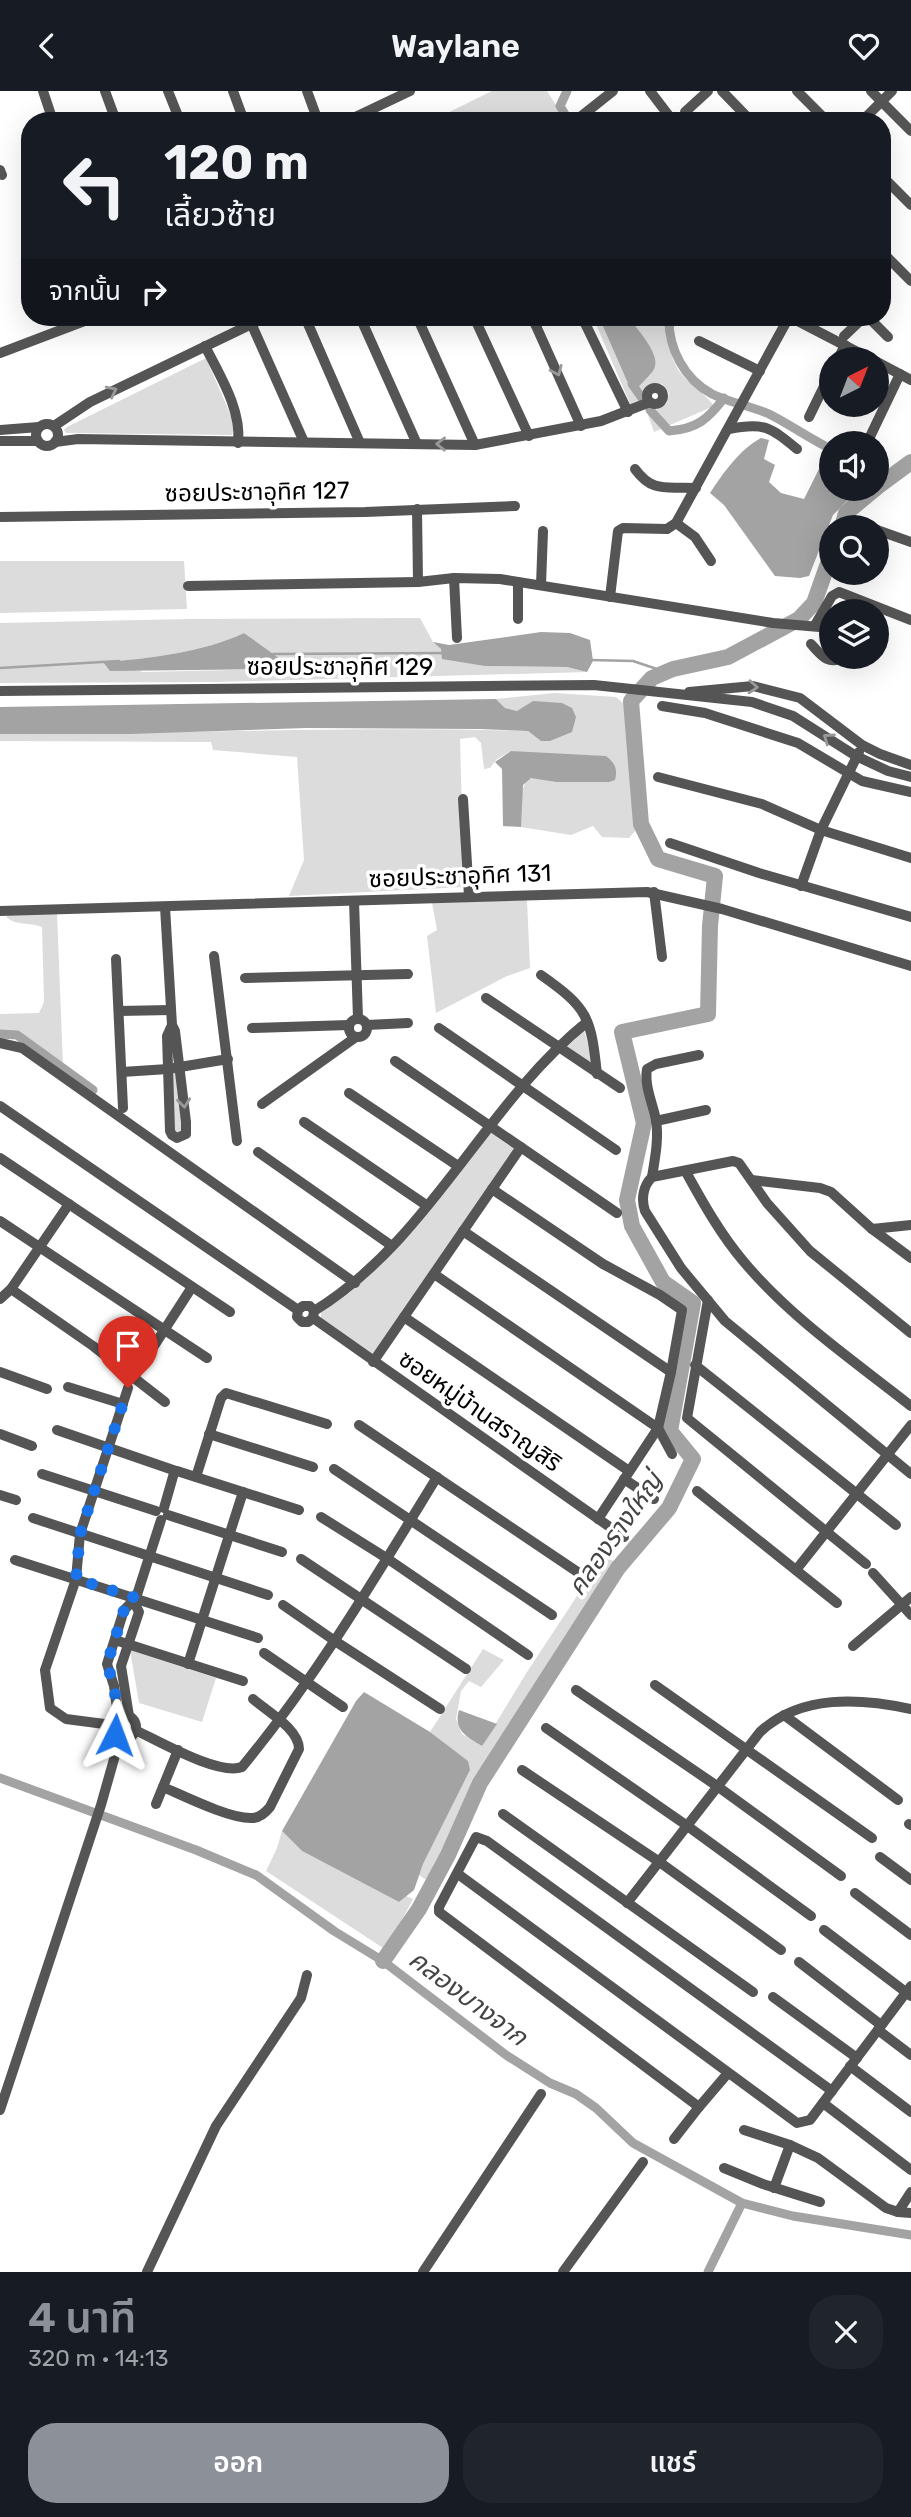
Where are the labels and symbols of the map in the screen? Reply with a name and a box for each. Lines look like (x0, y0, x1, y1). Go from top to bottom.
north arrow (819, 347, 889, 417)
one-way arrow (549, 364, 563, 376)
one-way arrow (105, 385, 117, 399)
one-way arrow (435, 437, 446, 452)
street label: ซอยประชาอุทิศ 127 (164, 476, 350, 509)
street label: ซอยประชาอุทิศ 129 (247, 653, 433, 682)
one-way arrow (747, 679, 758, 694)
one-way arrow (823, 734, 836, 746)
street label: ซอยประชาอุทิศ 131 (368, 859, 552, 894)
one-way arrow (176, 1097, 191, 1108)
pin (98, 1316, 158, 1388)
street label: ซอยหมู่บ้านสราญสิริ (393, 1345, 567, 1478)
water label: คลองรางใหญ่ (561, 1463, 671, 1602)
position arrow (78, 1698, 152, 1772)
water label: คลองบางจาก (403, 1944, 534, 2053)

